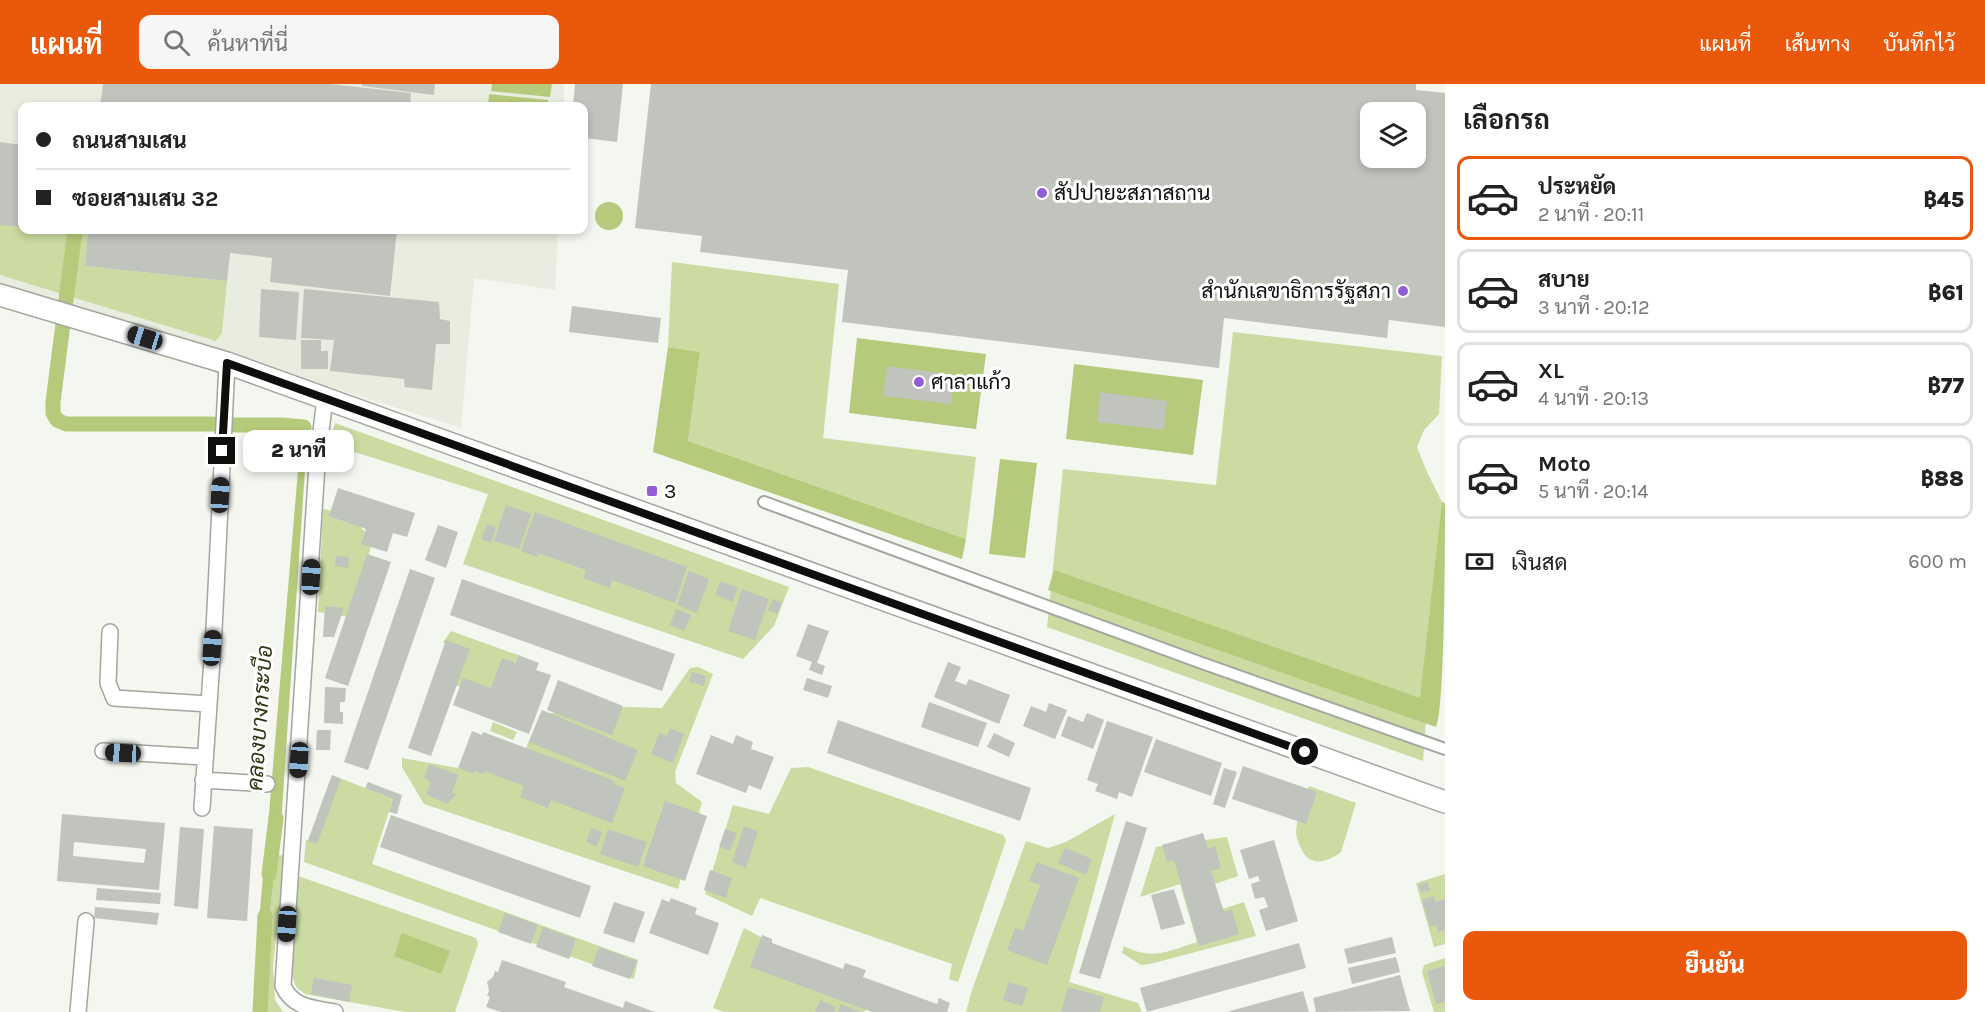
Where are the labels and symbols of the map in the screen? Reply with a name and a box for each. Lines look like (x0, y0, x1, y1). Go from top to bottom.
place label: สัปปายะสภาสถาน (1054, 181, 1210, 205)
marker: สัปปายะสภาสถาน (1035, 186, 1049, 200)
place label: สำนักเลขาธิการรัฐสภา (1201, 279, 1391, 304)
marker: สำนักเลขาธิการรัฐสภา (1396, 284, 1410, 298)
car (125, 324, 165, 352)
place label: ศาลาแก้ว (931, 370, 1011, 394)
marker: ศาลาแก้ว (912, 375, 926, 389)
callout: 2 นาที (243, 430, 354, 472)
route end (208, 437, 235, 464)
car (210, 477, 230, 513)
place label: 3 (664, 479, 676, 503)
marker: 3 (645, 484, 659, 498)
car (301, 559, 321, 595)
car (202, 629, 222, 667)
water label: คลองบางกระบือ (241, 644, 278, 792)
route start (1291, 738, 1318, 765)
car (289, 741, 309, 779)
car (105, 743, 141, 763)
car (277, 905, 297, 943)

